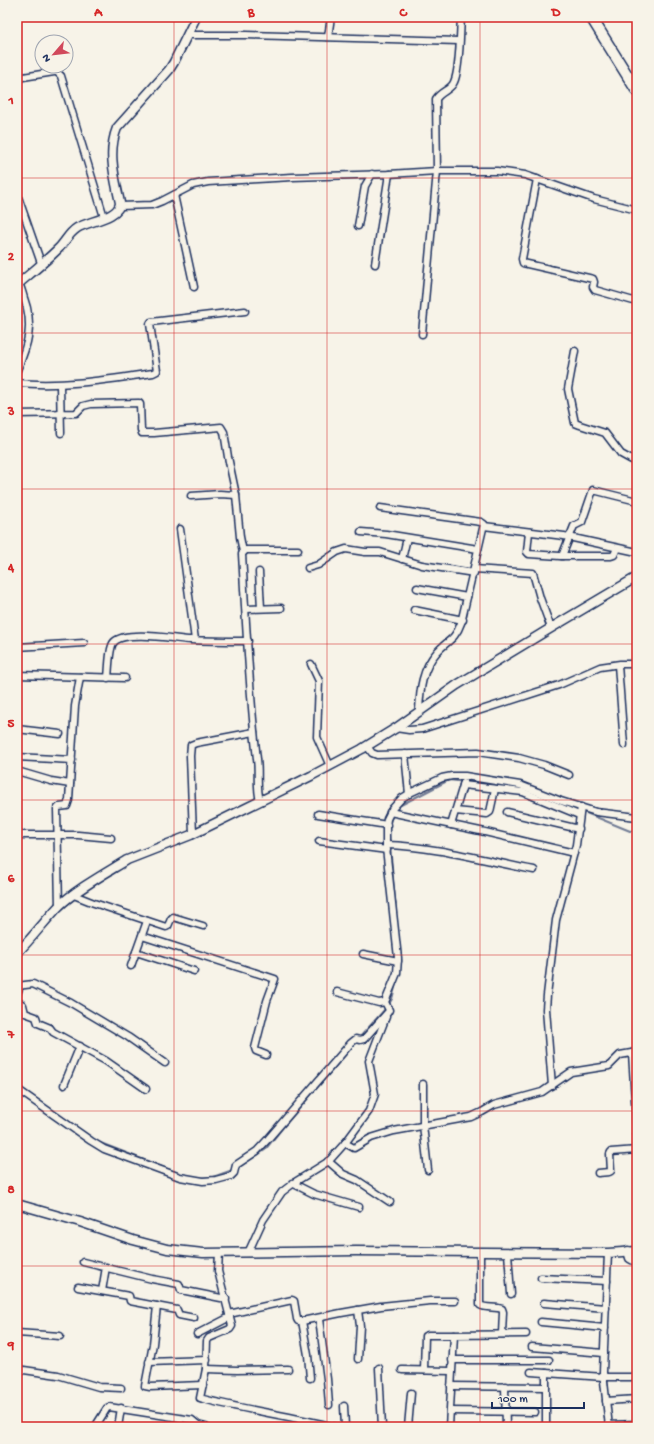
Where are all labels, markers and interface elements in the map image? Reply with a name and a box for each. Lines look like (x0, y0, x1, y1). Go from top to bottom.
text: A (93, 6, 103, 21)
text: B (247, 6, 256, 21)
text: C (398, 6, 408, 21)
text: D (551, 6, 561, 21)
north arrow (34, 34, 74, 74)
text: N (40, 52, 54, 64)
text: 1 (7, 94, 14, 109)
text: 2 (8, 250, 15, 265)
text: 3 (7, 405, 15, 420)
text: 4 (7, 561, 15, 576)
text: 5 (8, 717, 15, 732)
text: 6 (8, 872, 15, 887)
text: 7 (7, 1028, 16, 1043)
text: 8 (7, 1183, 15, 1198)
text: 9 (7, 1339, 15, 1354)
scale bar (492, 1384, 584, 1410)
text: 100 m (497, 1393, 528, 1407)

